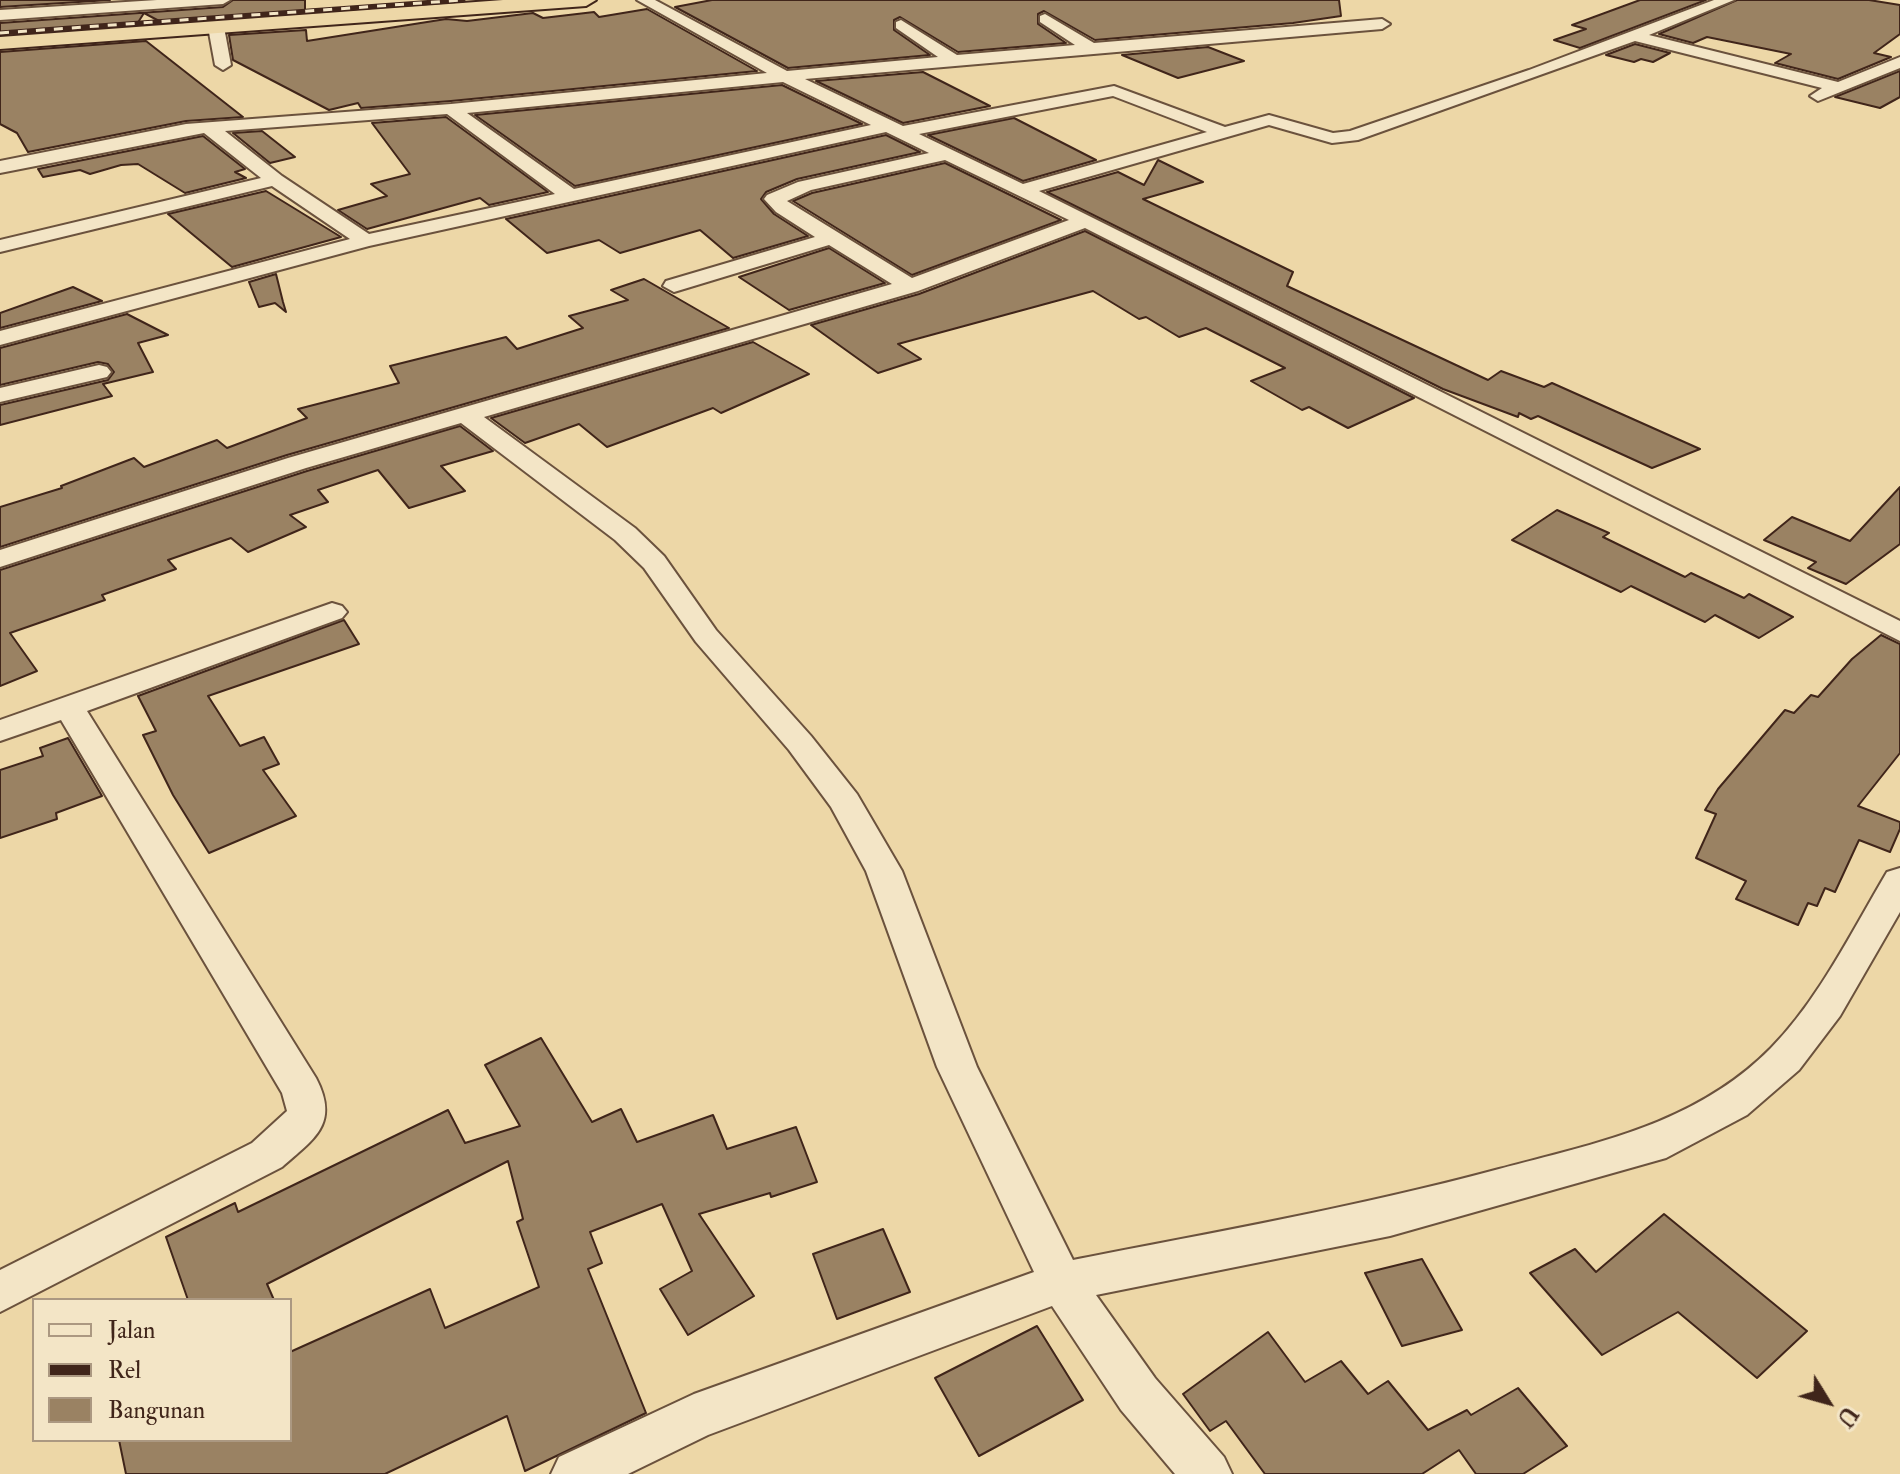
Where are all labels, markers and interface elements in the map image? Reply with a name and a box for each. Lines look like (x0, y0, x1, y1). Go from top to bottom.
legend (32, 1298, 292, 1442)
text: Jalan (108, 1315, 155, 1346)
text: Rel (108, 1355, 141, 1386)
north arrow (1788, 1362, 1868, 1442)
text: Bangunan (108, 1395, 205, 1426)
text: U (1830, 1401, 1864, 1432)

